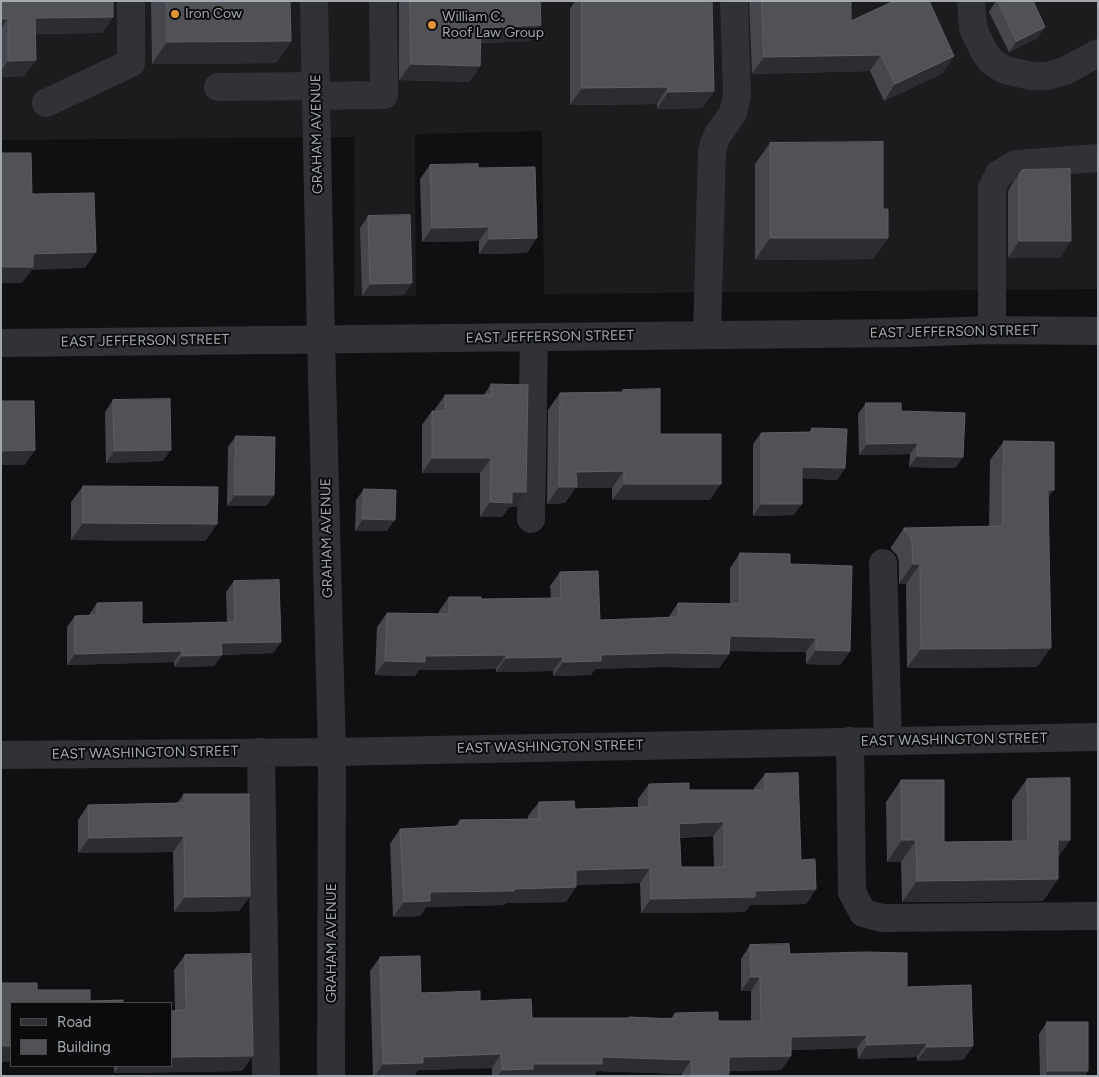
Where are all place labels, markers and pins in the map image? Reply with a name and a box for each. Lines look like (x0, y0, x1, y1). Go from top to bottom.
place label: Iron Cow (185, 6, 242, 22)
marker: Iron Cow (169, 8, 181, 20)
place label: William C. Roof Law Group (442, 9, 544, 41)
marker: William C. Roof Law Group (426, 19, 438, 31)

